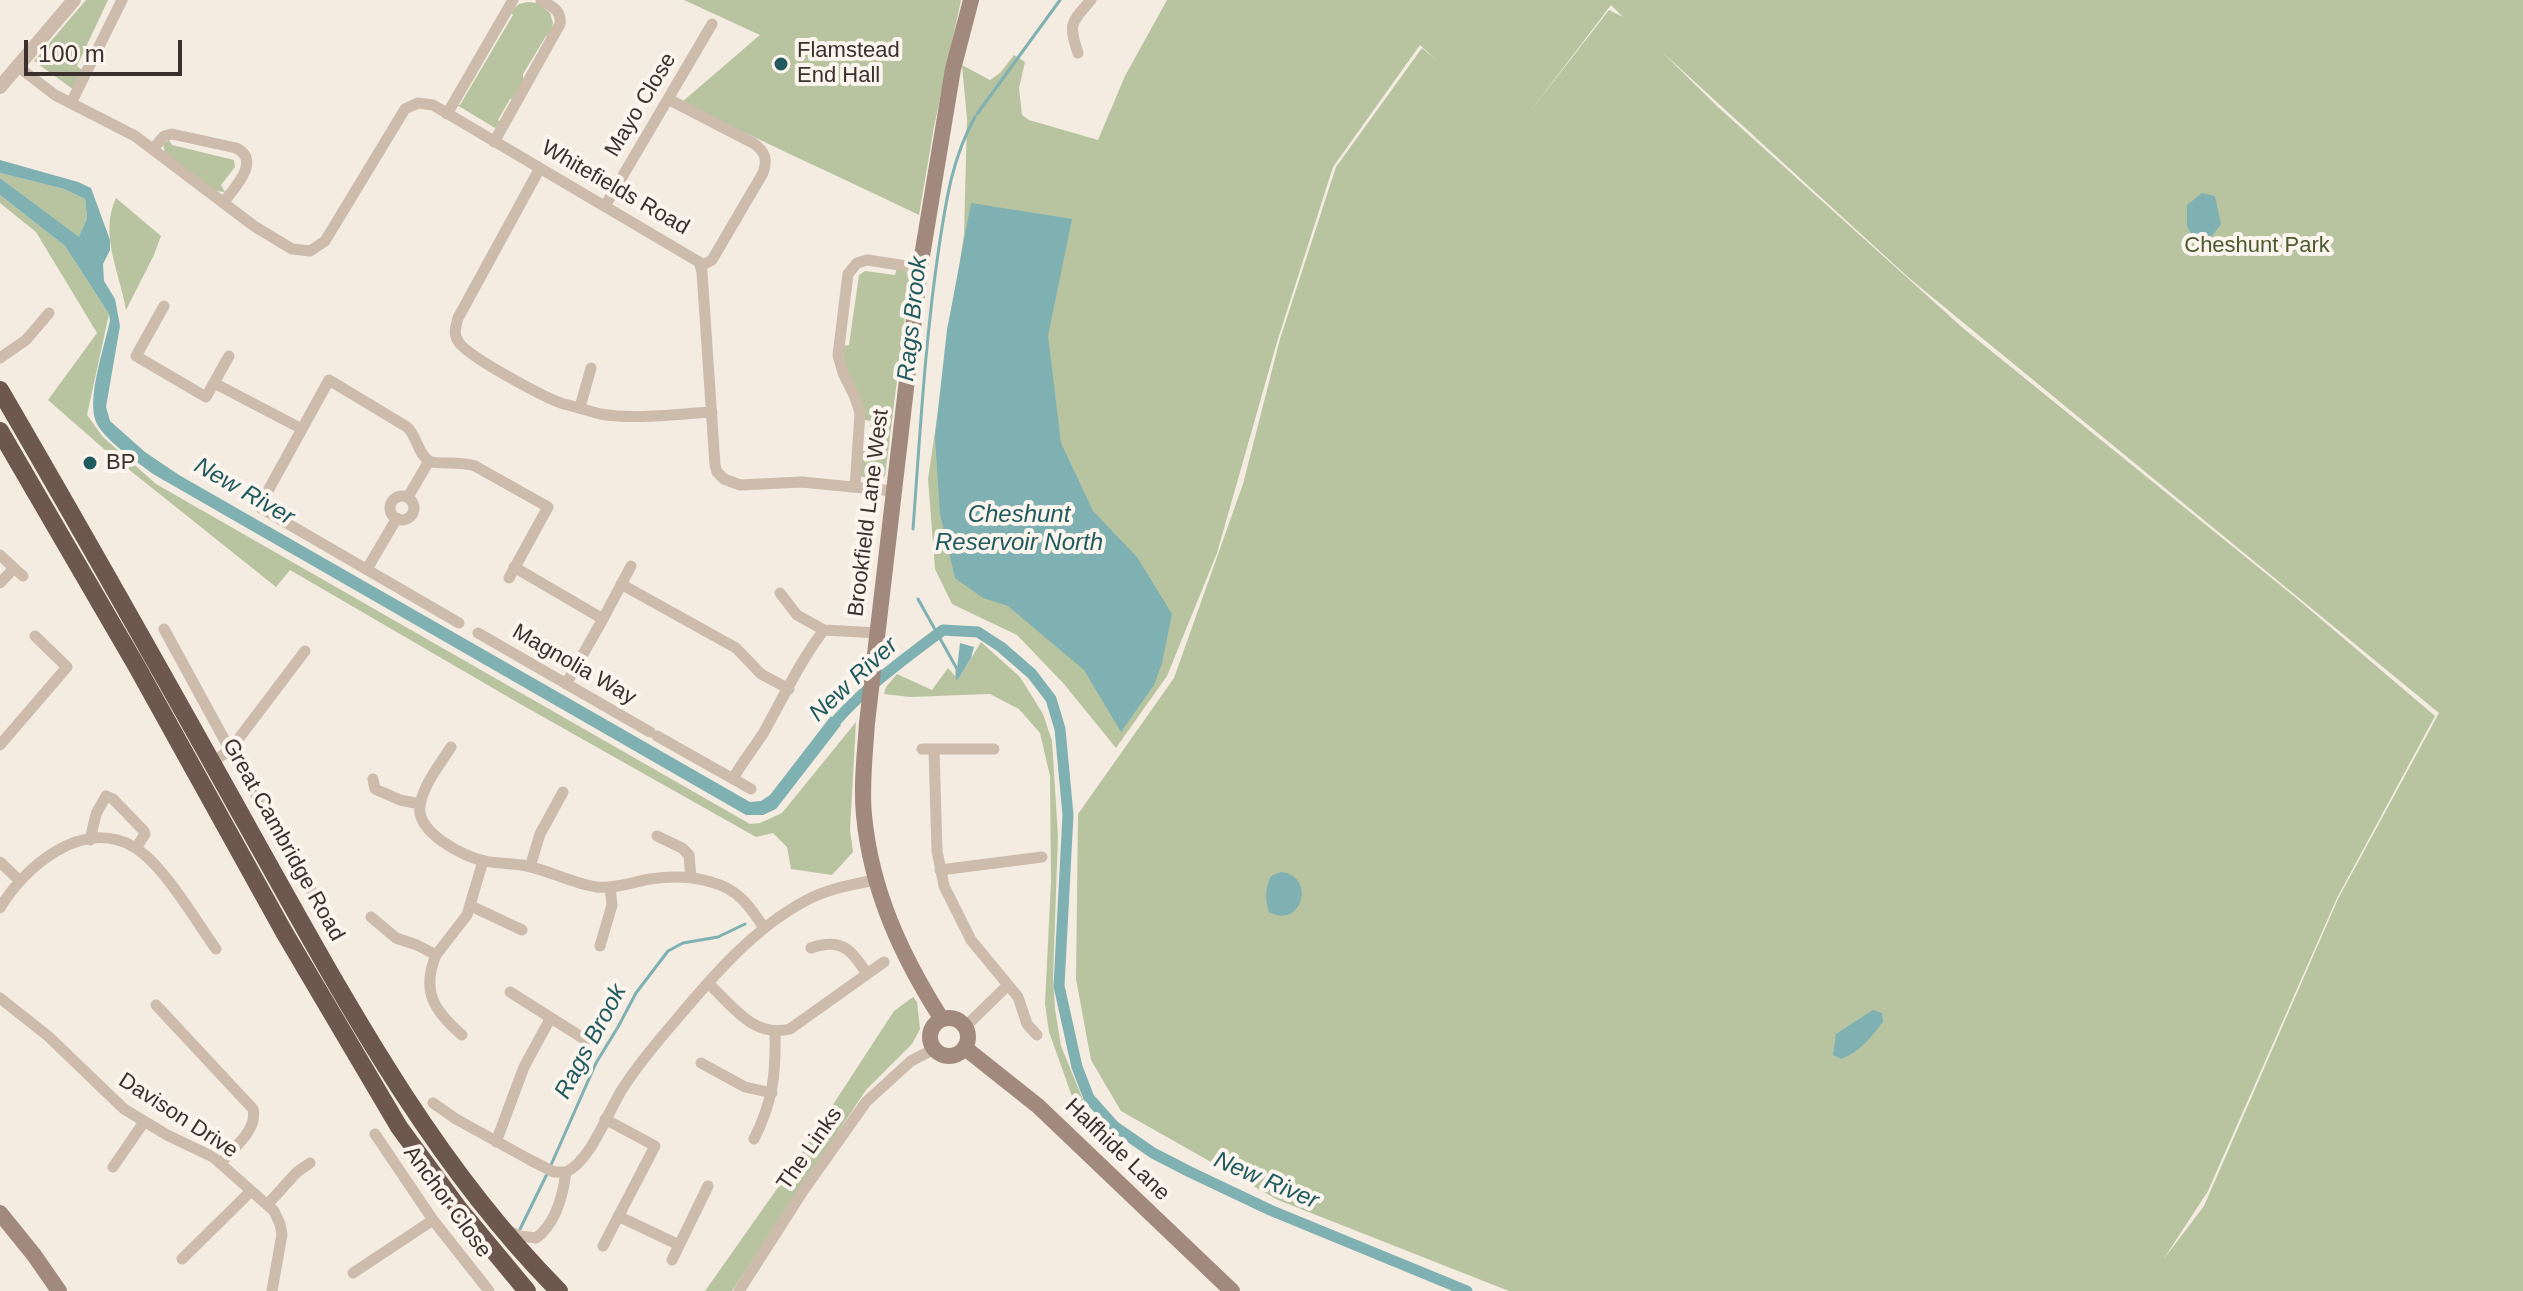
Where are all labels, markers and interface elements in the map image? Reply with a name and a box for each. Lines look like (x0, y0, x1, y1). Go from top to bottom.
scale bar (28, 24, 186, 74)
place label: Flamstead End Hall (797, 38, 900, 90)
text: 100 m (38, 40, 105, 67)
street label: Mayo Close (600, 48, 682, 162)
marker: Flamstead End Hall (772, 55, 790, 73)
street label: Whitefields Road (536, 135, 694, 241)
park label: Cheshunt Park (2184, 233, 2330, 259)
water label: Rags Brook (892, 255, 934, 383)
street label: Brookfield Lane West (843, 408, 895, 618)
place label: BP (106, 450, 135, 476)
water label: New River (189, 452, 299, 532)
marker: BP (81, 454, 99, 472)
water label: Cheshunt Reservoir North (935, 501, 1103, 557)
street label: Magnolia Way (507, 619, 641, 711)
water label: New River (804, 632, 904, 728)
street label: Great Cambridge Road (216, 734, 350, 946)
water label: Rags Brook (549, 980, 633, 1104)
street label: Davison Drive (113, 1068, 243, 1164)
street label: Halfhide Lane (1059, 1093, 1175, 1207)
street label: The Links (772, 1102, 848, 1196)
street label: Anchor Close (398, 1141, 496, 1263)
water label: New River (1209, 1146, 1323, 1216)

